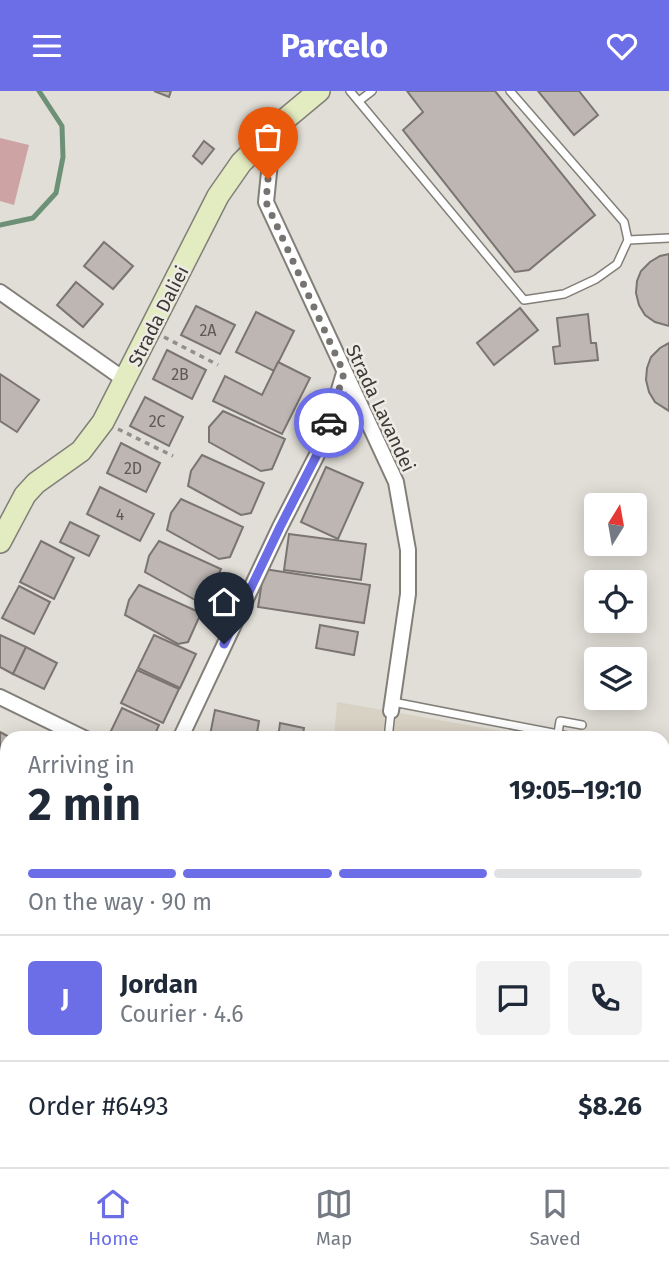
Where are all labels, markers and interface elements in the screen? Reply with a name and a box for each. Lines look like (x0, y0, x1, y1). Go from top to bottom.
icon: menu (28, 27, 66, 65)
text: Parcelo (281, 27, 388, 65)
icon: heart (603, 27, 641, 65)
pin (238, 107, 298, 179)
icon: bag (249, 118, 287, 156)
street label: Strada Daliei (123, 262, 194, 370)
house number: 2A (199, 321, 217, 340)
street label: Strada Lavandei (341, 341, 420, 476)
house number: 2B (171, 365, 189, 384)
courier (294, 388, 364, 458)
icon: car (310, 404, 348, 442)
house number: 2C (149, 412, 165, 431)
house number: 2D (124, 459, 142, 478)
north arrow (584, 493, 648, 557)
map controls (584, 493, 647, 710)
house number: 4 (116, 505, 125, 524)
button: locate (584, 570, 647, 633)
pin (194, 572, 254, 644)
icon: home (205, 583, 243, 621)
button: layers (584, 647, 647, 710)
text: Arriving in (28, 751, 135, 779)
text: 19:05–19:10 (509, 775, 642, 806)
text: 2 min (28, 777, 141, 832)
text: On the way · 90 m (28, 888, 212, 916)
button: chat (476, 961, 550, 1035)
button: phone (568, 961, 642, 1035)
text: Jordan (120, 969, 198, 1000)
text: J (61, 983, 69, 1014)
text: Courier · 4.6 (120, 1000, 244, 1028)
text: Order #6493 (28, 1091, 169, 1122)
text: $8.26 (578, 1091, 642, 1122)
tab: Home (88, 1185, 139, 1250)
tab: Map (315, 1185, 353, 1250)
tab: Saved (529, 1185, 581, 1250)

